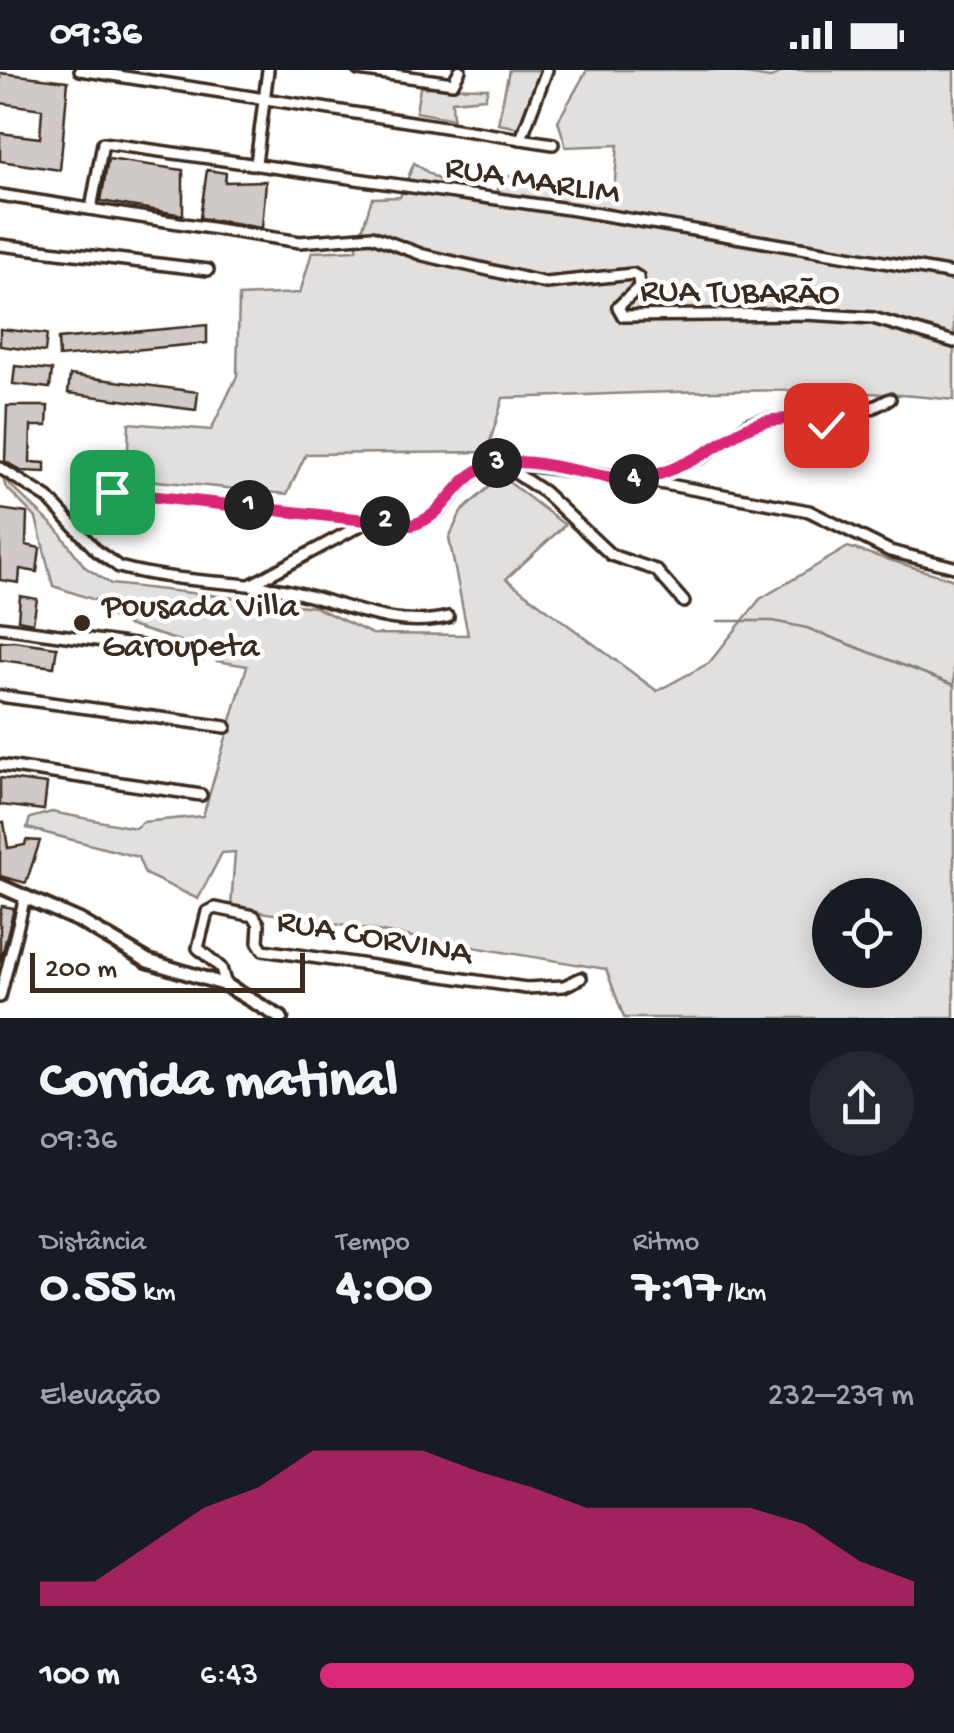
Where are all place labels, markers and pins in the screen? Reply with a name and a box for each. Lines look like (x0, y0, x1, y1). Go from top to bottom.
pin (784, 383, 869, 468)
pin: 3 (472, 438, 522, 488)
pin (70, 450, 155, 535)
pin: 4 (609, 454, 659, 504)
pin: 1 (224, 480, 274, 530)
pin: 2 (360, 496, 410, 546)
place label: Pousada Villa Garoupeta (101, 588, 300, 669)
marker: Pousada Villa Garoupeta (71, 612, 93, 634)

